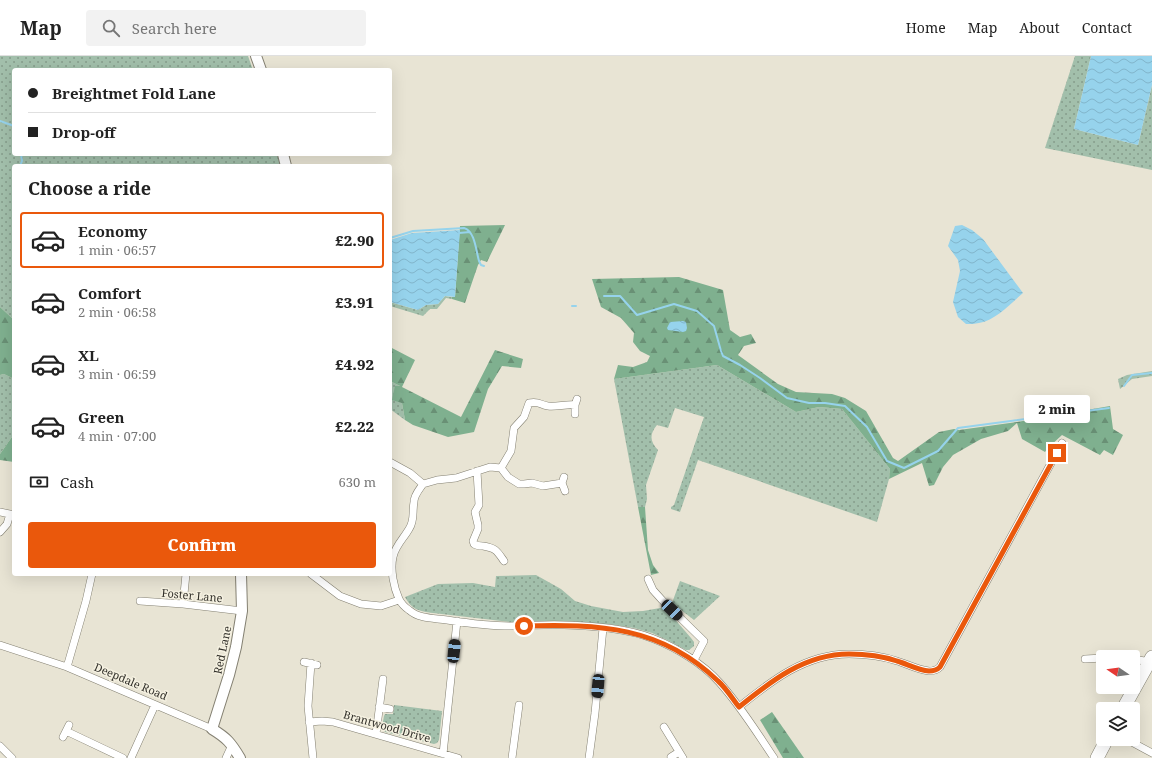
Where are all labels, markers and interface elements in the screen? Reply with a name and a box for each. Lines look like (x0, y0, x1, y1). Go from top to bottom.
search box (86, 10, 366, 46)
text: Map (20, 15, 62, 41)
icon: search (100, 17, 122, 39)
text: Search here (132, 18, 217, 38)
text: Home (906, 18, 946, 37)
text: Map (968, 18, 997, 37)
text: About (1019, 18, 1060, 37)
text: Contact (1082, 18, 1132, 37)
text: Breightmet Fold Lane (52, 83, 216, 103)
text: Drop-off (52, 122, 116, 142)
text: Choose a ride (28, 176, 151, 200)
text: Economy (78, 221, 147, 241)
icon: car (30, 222, 66, 258)
text: £2.90 (335, 230, 374, 250)
text: 1 min · 06:57 (78, 241, 156, 259)
text: Comfort (78, 283, 141, 303)
icon: car (30, 284, 66, 320)
text: £3.91 (335, 292, 374, 312)
text: 2 min · 06:58 (78, 303, 156, 321)
text: XL (78, 345, 99, 365)
icon: car (30, 346, 66, 382)
text: £4.92 (335, 354, 374, 374)
text: 3 min · 06:59 (78, 365, 156, 383)
callout: 2 min (1024, 395, 1090, 423)
text: 2 min (1038, 400, 1076, 418)
text: Green (78, 407, 125, 427)
icon: car (30, 408, 66, 444)
text: £2.22 (335, 416, 374, 436)
text: 4 min · 07:00 (78, 427, 156, 445)
route end (1048, 444, 1066, 462)
icon: cash (28, 471, 50, 493)
text: Cash (60, 472, 94, 492)
text: 630 m (339, 473, 376, 491)
button: Confirm (28, 522, 376, 568)
street label: Foster Lane (161, 585, 223, 605)
car (659, 597, 685, 623)
route start (515, 617, 533, 635)
street label: Red Lane (210, 624, 234, 675)
car (447, 638, 461, 664)
north arrow (1096, 650, 1140, 694)
map controls (1096, 650, 1140, 746)
street label: Deepdale Road (92, 659, 170, 703)
car (591, 674, 605, 698)
button: layers (1096, 702, 1140, 746)
street label: Brantwood Drive (342, 706, 432, 746)

